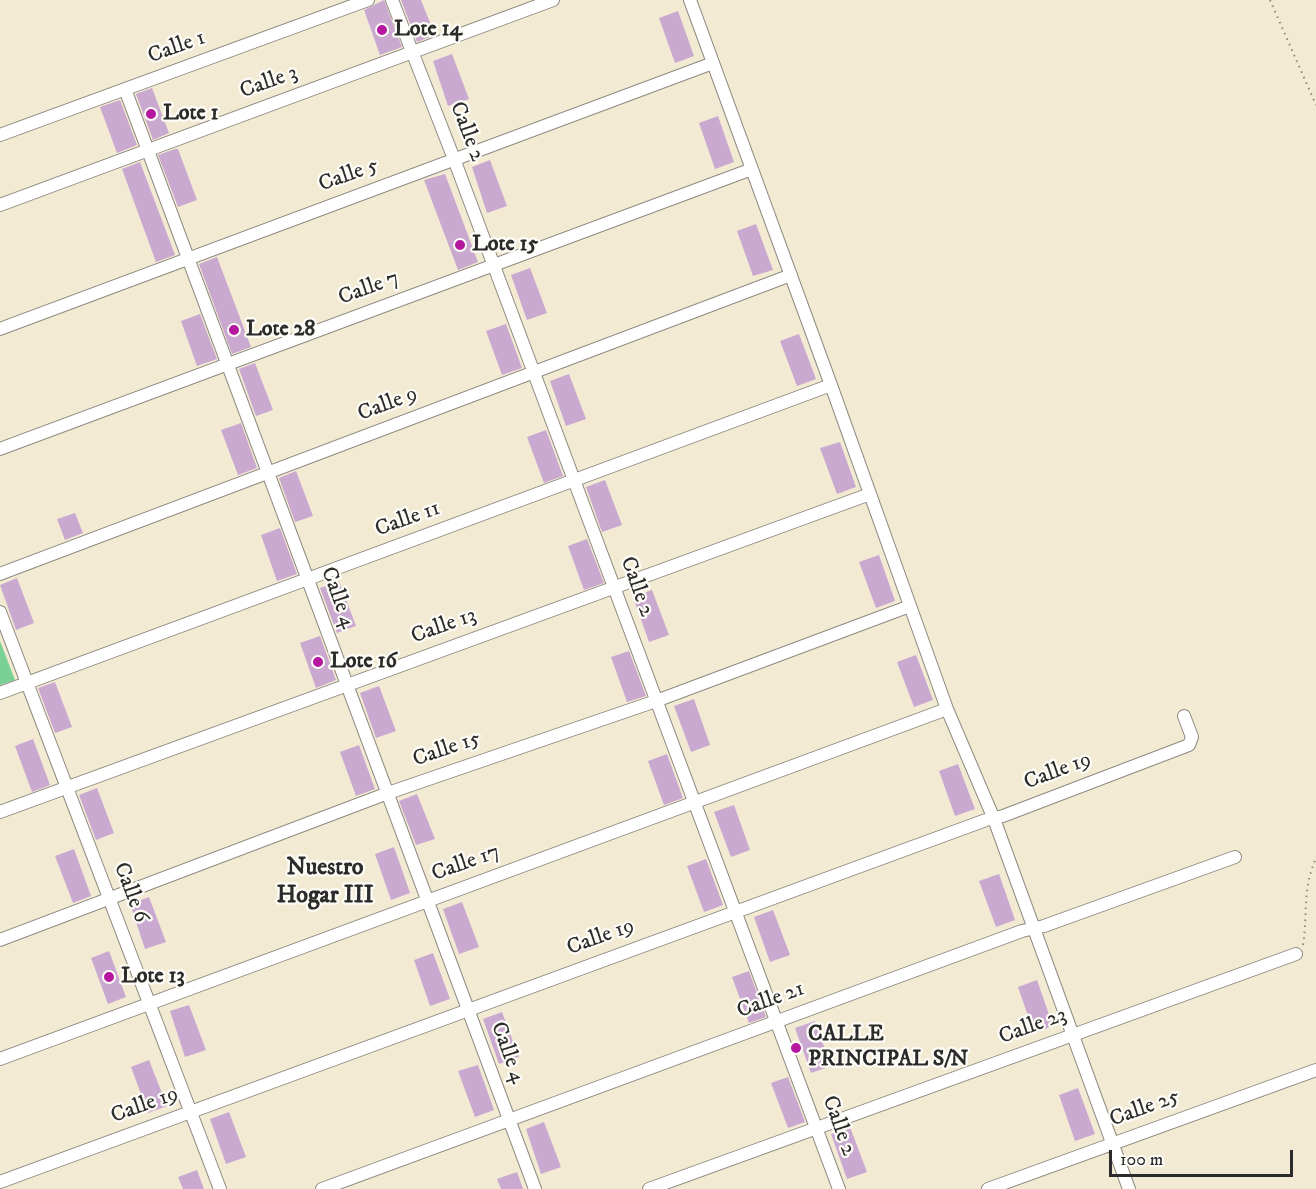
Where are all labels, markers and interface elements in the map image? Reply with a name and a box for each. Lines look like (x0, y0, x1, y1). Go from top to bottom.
place label: Lote 14 (394, 17, 462, 43)
marker: Lote 14 (375, 23, 389, 37)
street label: Calle 1 (145, 26, 209, 70)
street label: Calle 3 (237, 60, 301, 106)
street label: Calle 2 (443, 98, 489, 166)
place label: Lote 1 (163, 101, 219, 127)
marker: Lote 1 (144, 107, 158, 121)
street label: Calle 5 (315, 153, 383, 199)
place label: Lote 15 (472, 232, 538, 258)
marker: Lote 15 (453, 238, 467, 252)
street label: Calle 7 (335, 266, 403, 312)
place label: Lote 28 (246, 317, 315, 343)
marker: Lote 28 (227, 323, 241, 337)
street label: Calle 9 (354, 382, 422, 428)
street label: Calle 11 (372, 496, 444, 544)
street label: Calle 2 (613, 553, 659, 621)
street label: Calle 4 (314, 564, 360, 632)
street label: Calle 13 (408, 603, 480, 651)
place label: Lote 16 (330, 649, 397, 675)
marker: Lote 16 (311, 655, 325, 669)
street label: Calle 15 (410, 726, 484, 774)
street label: Calle 19 (1021, 747, 1095, 797)
street label: Calle 17 (428, 840, 504, 888)
district label: Nuestro Hogar III (276, 855, 374, 911)
street label: Calle 6 (106, 859, 154, 927)
street label: Calle 19 (564, 914, 638, 962)
place label: Lote 13 (121, 964, 185, 990)
marker: Lote 13 (102, 970, 116, 984)
street label: Calle 21 (734, 977, 808, 1025)
street label: Calle 23 (996, 1003, 1070, 1051)
street label: Calle 4 (484, 1019, 530, 1087)
place label: CALLE PRINCIPAL S/N (808, 1022, 968, 1074)
marker: CALLE PRINCIPAL S/N (789, 1041, 803, 1055)
street label: Calle 19 (108, 1082, 182, 1130)
street label: Calle 25 (1106, 1084, 1184, 1134)
street label: Calle 2 (815, 1092, 861, 1160)
scale bar (1112, 1138, 1296, 1176)
text: 100 m (1120, 1149, 1163, 1171)

